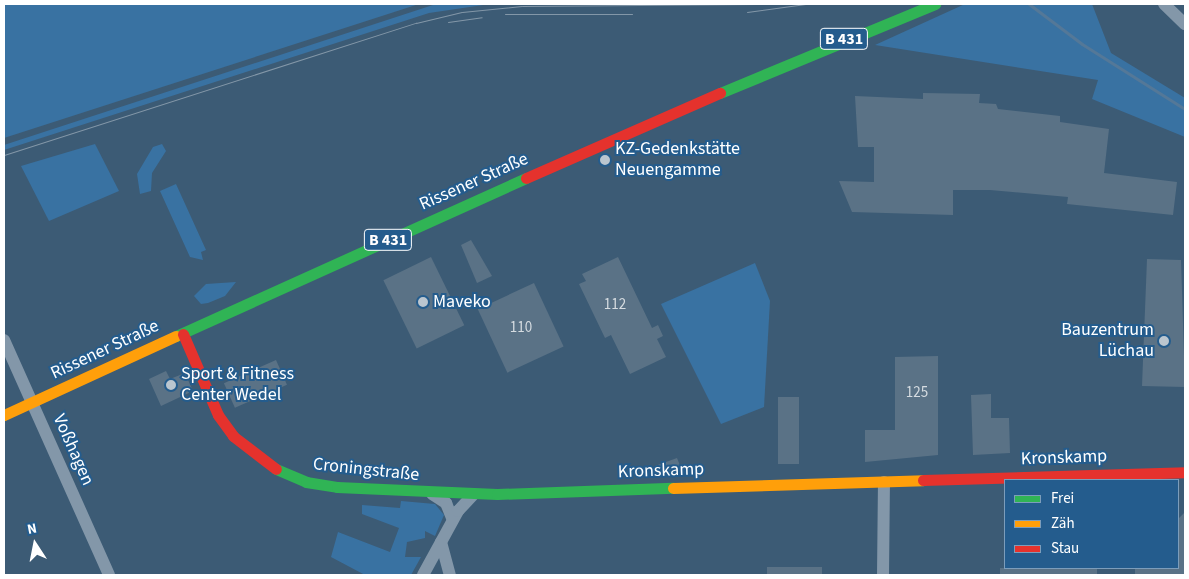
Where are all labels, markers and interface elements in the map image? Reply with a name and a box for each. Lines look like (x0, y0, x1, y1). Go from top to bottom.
road number: B 431 (819, 26, 869, 52)
place label: KZ-Gedenkstätte Neuengamme (615, 139, 740, 182)
street label: Rissener Straße (416, 148, 532, 216)
marker: KZ-Gedenkstätte Neuengamme (599, 154, 611, 166)
road number: B 431 (363, 226, 413, 254)
place label: Maveko (433, 291, 491, 313)
marker: Maveko (417, 296, 429, 308)
house number: 112 (604, 296, 626, 314)
street label: Rissener Straße (48, 316, 162, 384)
house number: 110 (510, 319, 532, 337)
place label: Bauzentrum Lüchau (1061, 320, 1154, 362)
marker: Bauzentrum Lüchau (1158, 335, 1170, 347)
place label: Sport & Fitness Center Wedel (181, 364, 294, 406)
marker: Sport & Fitness Center Wedel (165, 379, 177, 391)
house number: 125 (906, 384, 928, 402)
street label: Voßhagen (48, 411, 98, 489)
street label: Kronskamp (1020, 446, 1108, 470)
street label: Croningstraße (312, 454, 420, 486)
street label: Kronskamp (617, 459, 705, 483)
legend (1004, 479, 1179, 569)
text: Frei (1051, 488, 1074, 509)
text: Zäh (1051, 513, 1075, 534)
north arrow (10, 519, 60, 569)
text: N (26, 519, 39, 540)
text: Stau (1051, 538, 1079, 559)

